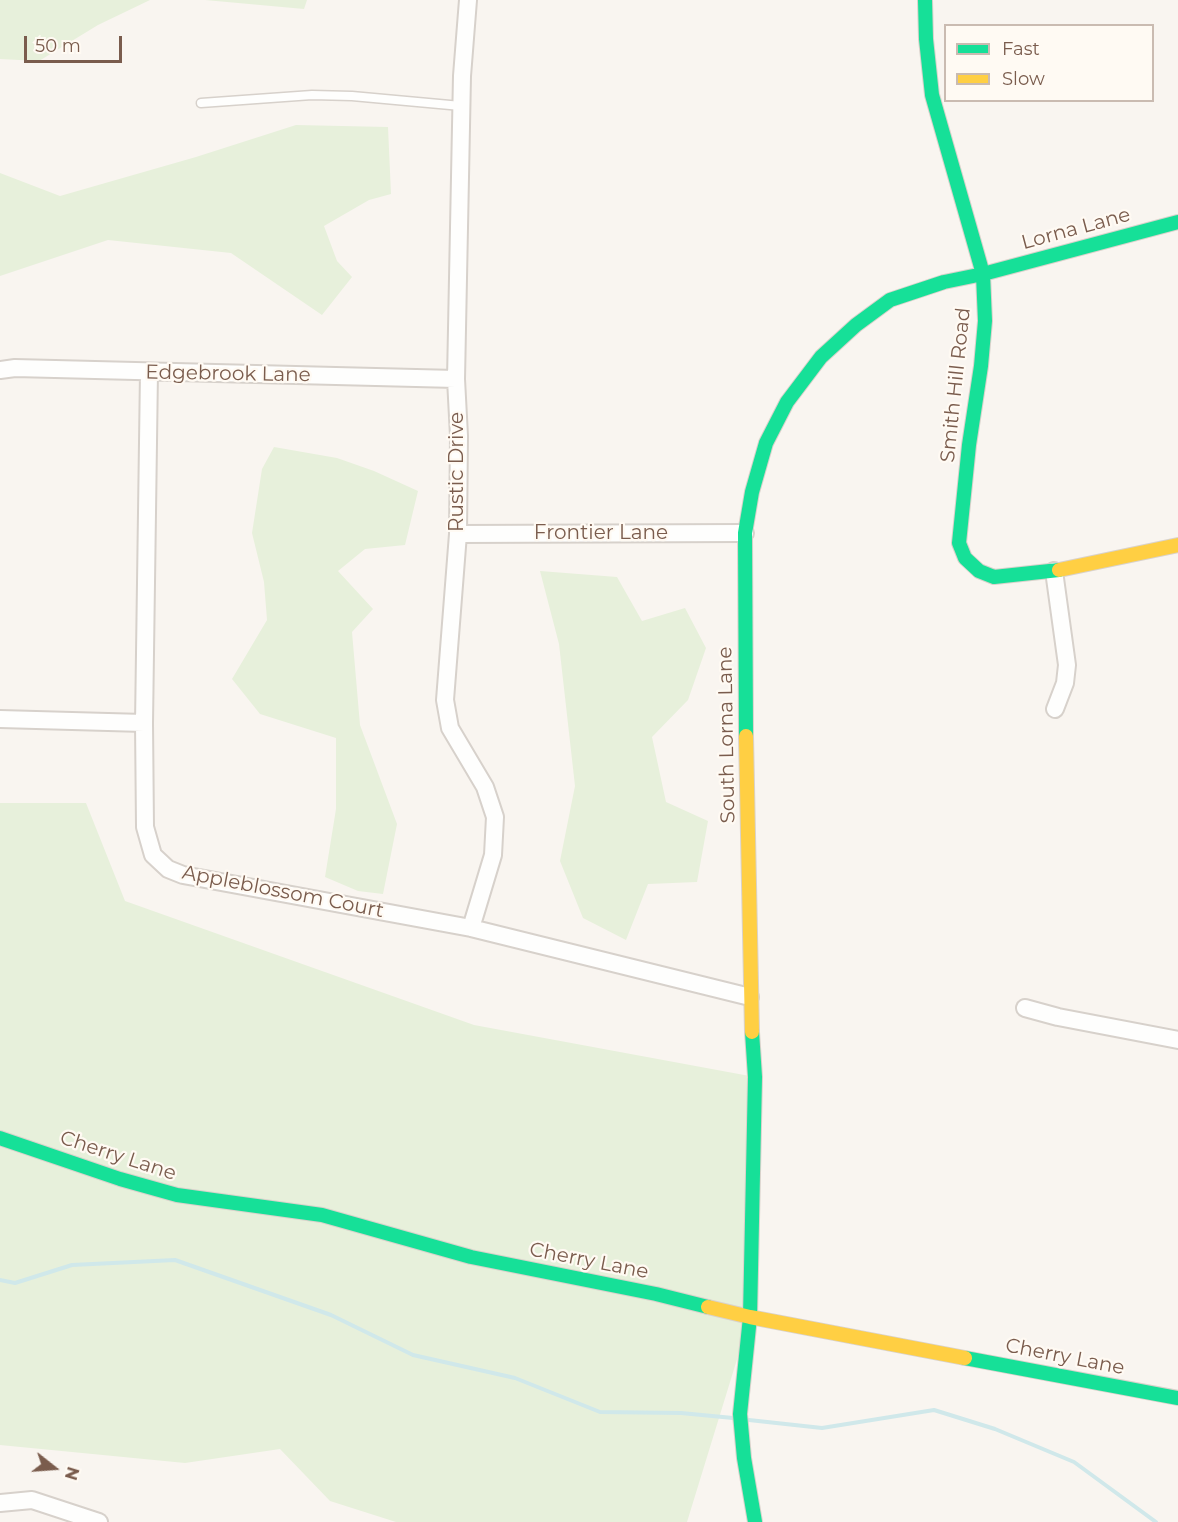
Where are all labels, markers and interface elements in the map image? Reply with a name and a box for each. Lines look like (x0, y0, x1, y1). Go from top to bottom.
scale bar (27, 24, 124, 62)
legend (944, 24, 1154, 102)
text: 50 m (35, 35, 81, 57)
text: Fast (1002, 38, 1040, 60)
text: Slow (1002, 68, 1045, 90)
street label: Lorna Lane (1019, 203, 1133, 255)
street label: Smith Hill Road (936, 306, 976, 464)
street label: Edgebrook Lane (145, 361, 311, 387)
street label: Rustic Drive (445, 412, 469, 532)
street label: Frontier Lane (534, 521, 668, 545)
street label: South Lorna Lane (713, 646, 741, 824)
street label: Appleblossom Court (180, 861, 386, 923)
street label: Cherry Lane (57, 1126, 179, 1186)
street label: Cherry Lane (527, 1238, 651, 1284)
street label: Cherry Lane (1003, 1334, 1127, 1380)
north arrow (24, 1438, 84, 1498)
text: N (61, 1464, 83, 1482)

